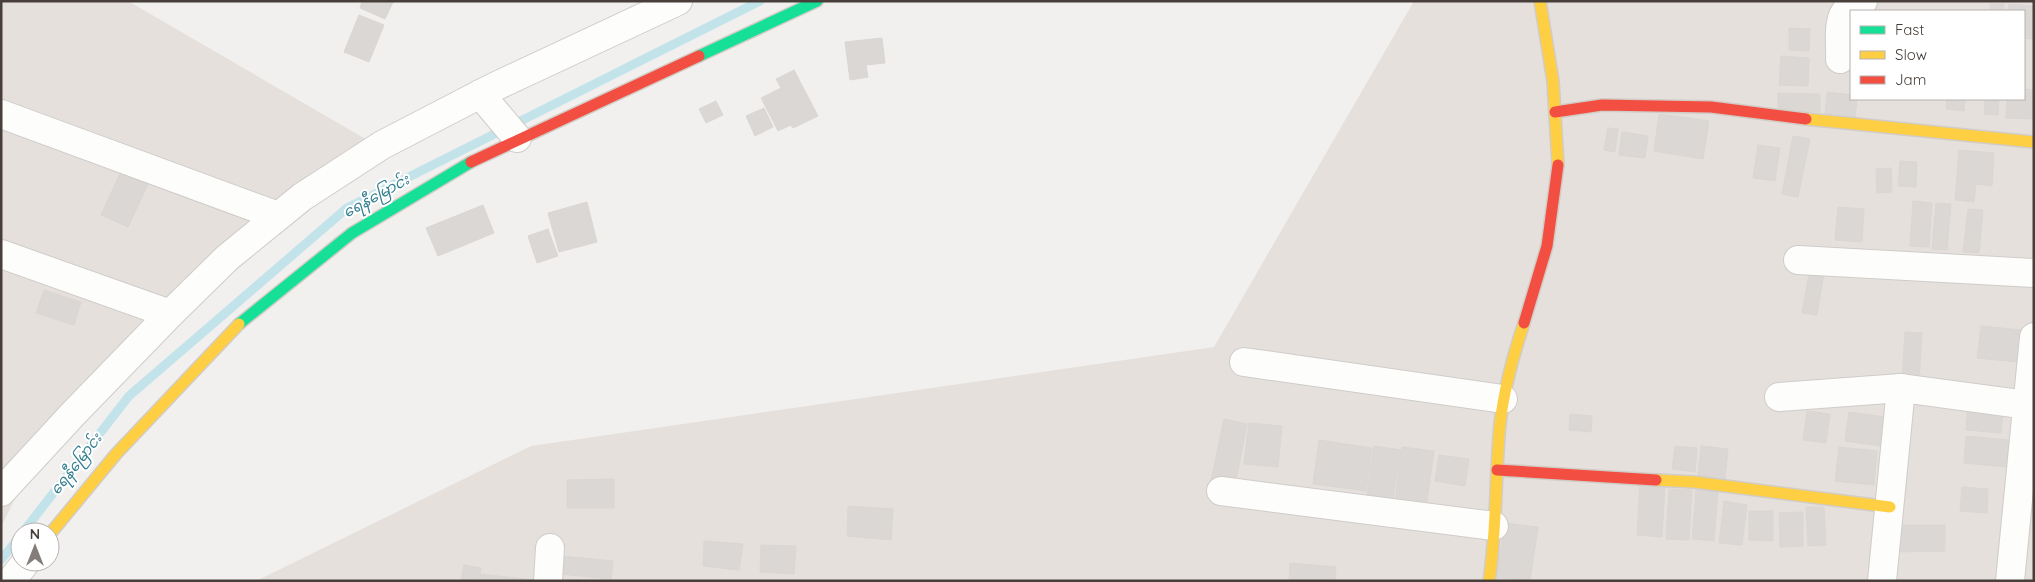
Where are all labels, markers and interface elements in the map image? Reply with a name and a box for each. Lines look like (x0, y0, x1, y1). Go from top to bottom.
legend (1850, 10, 2025, 100)
text: Fast (1895, 20, 1924, 39)
text: Slow (1895, 45, 1927, 64)
text: Jam (1895, 70, 1926, 89)
water label: ရေနီမြောင်း (339, 168, 414, 224)
water label: ရေနီမြောင်း (45, 428, 108, 500)
north arrow (10, 522, 60, 572)
text: N (30, 525, 40, 543)

